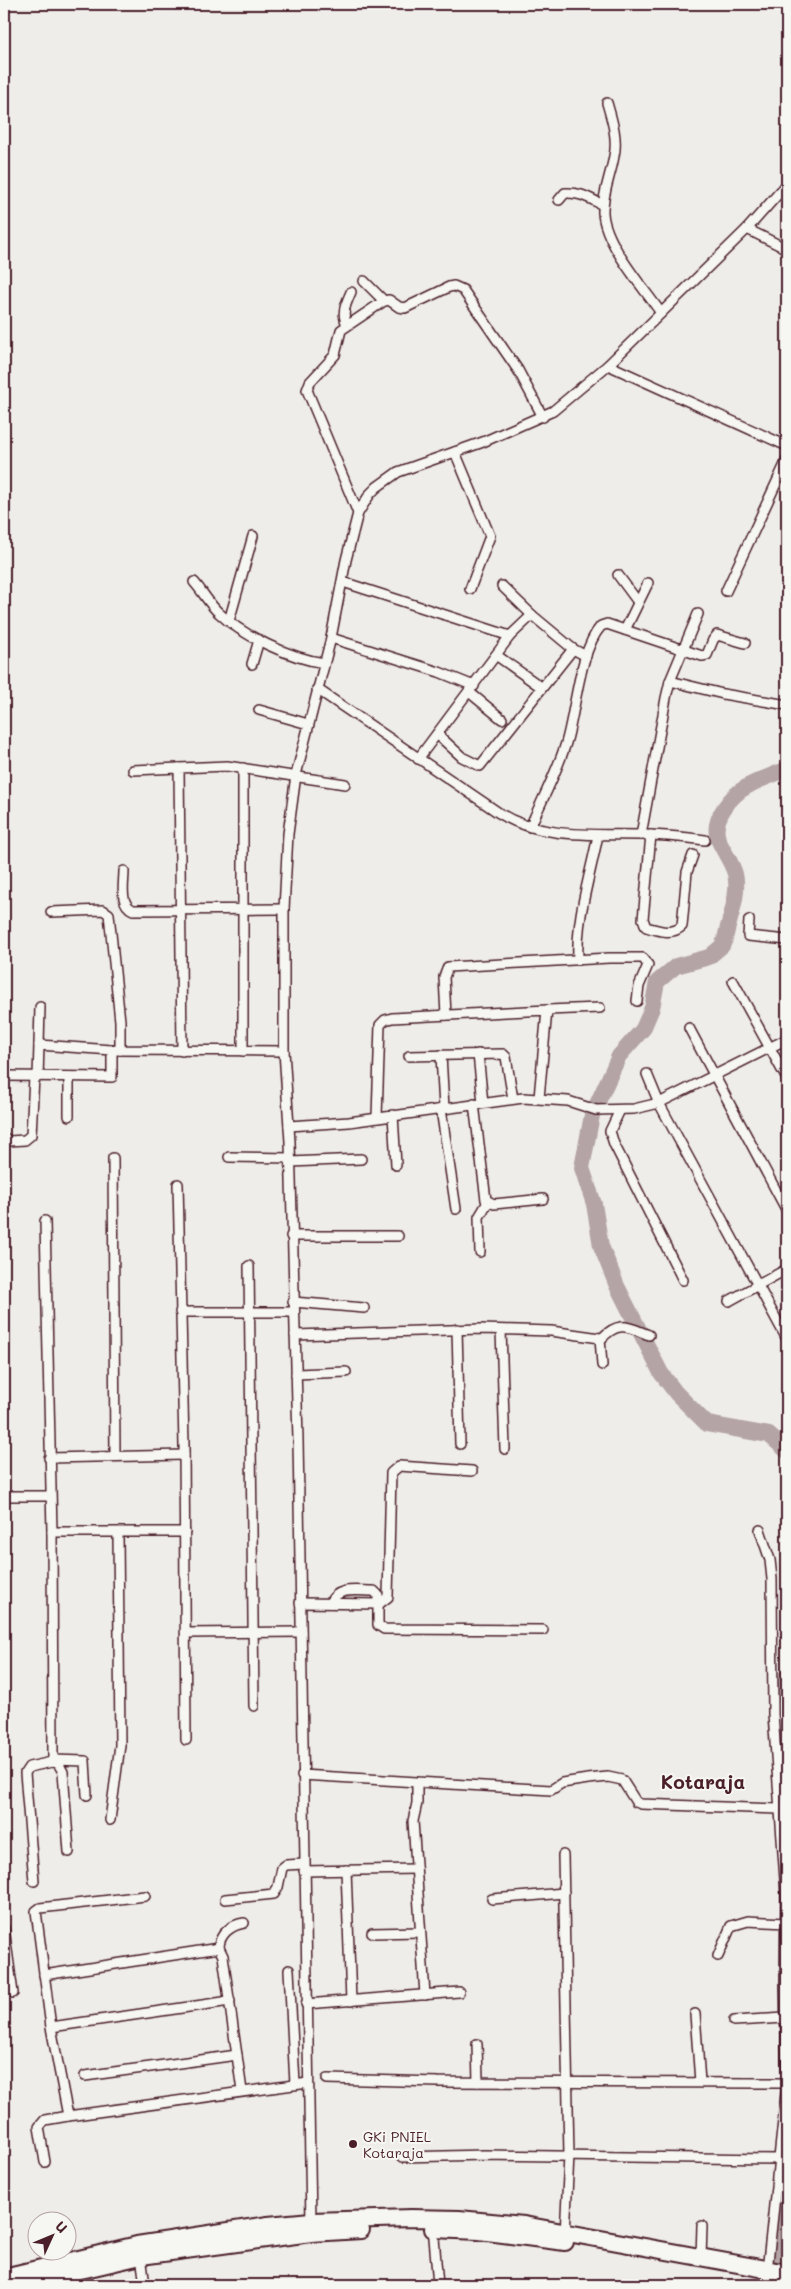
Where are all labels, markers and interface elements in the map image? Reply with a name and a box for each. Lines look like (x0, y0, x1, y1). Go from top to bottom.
district label: Kotaraja (661, 1769, 745, 1794)
place label: GKi PNIEL Kotaraja (363, 2127, 432, 2162)
marker: GKi PNIEL Kotaraja (347, 2138, 359, 2150)
north arrow (28, 2212, 78, 2262)
text: U (51, 2216, 72, 2237)

